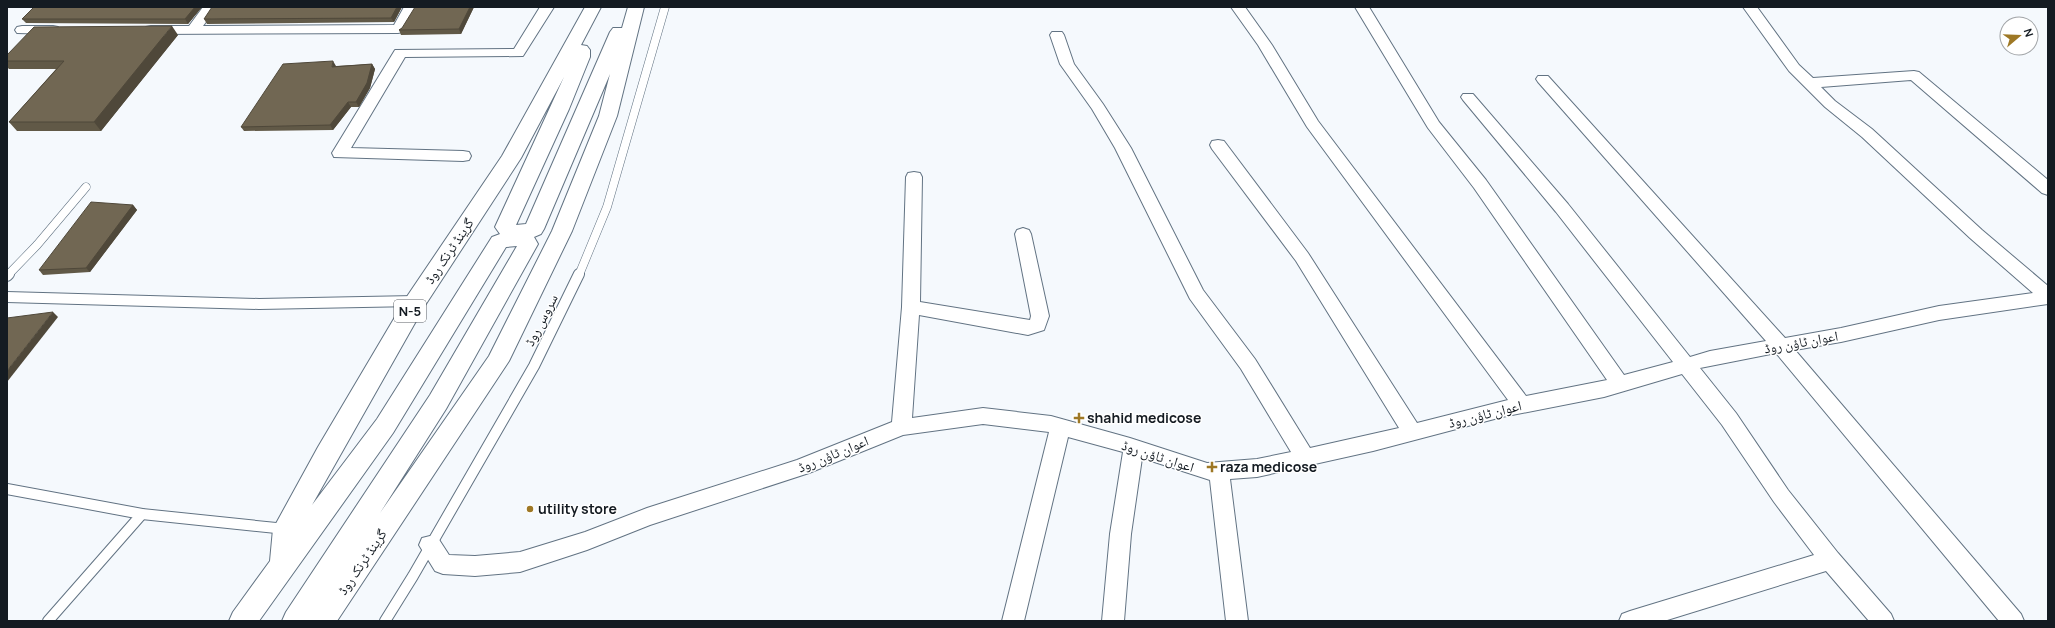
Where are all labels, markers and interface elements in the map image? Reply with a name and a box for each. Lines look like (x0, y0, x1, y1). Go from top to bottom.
north arrow (1999, 16, 2039, 56)
text: N (2021, 26, 2037, 39)
street label: گرینڈ ٹرنک روڈ (420, 214, 478, 287)
street label: سروس روڈ (519, 290, 562, 349)
road number: N-5 (394, 300, 426, 322)
street label: اعوان ٹاؤن روڈ (1762, 326, 1839, 357)
street label: اعوان ٹاؤن روڈ (1446, 395, 1524, 432)
place label: shahid medicose (1087, 408, 1201, 427)
marker: shahid medicose (1074, 413, 1084, 423)
street label: اعوان ٹاؤن روڈ (795, 431, 871, 476)
street label: اعوان ٹاؤن روڈ (1120, 435, 1197, 476)
place label: raza medicose (1220, 457, 1317, 476)
marker: raza medicose (1207, 462, 1217, 472)
place label: utility store (538, 499, 617, 518)
marker: utility store (525, 504, 535, 514)
street label: گرینڈ ٹرنک روڈ (333, 525, 391, 598)

